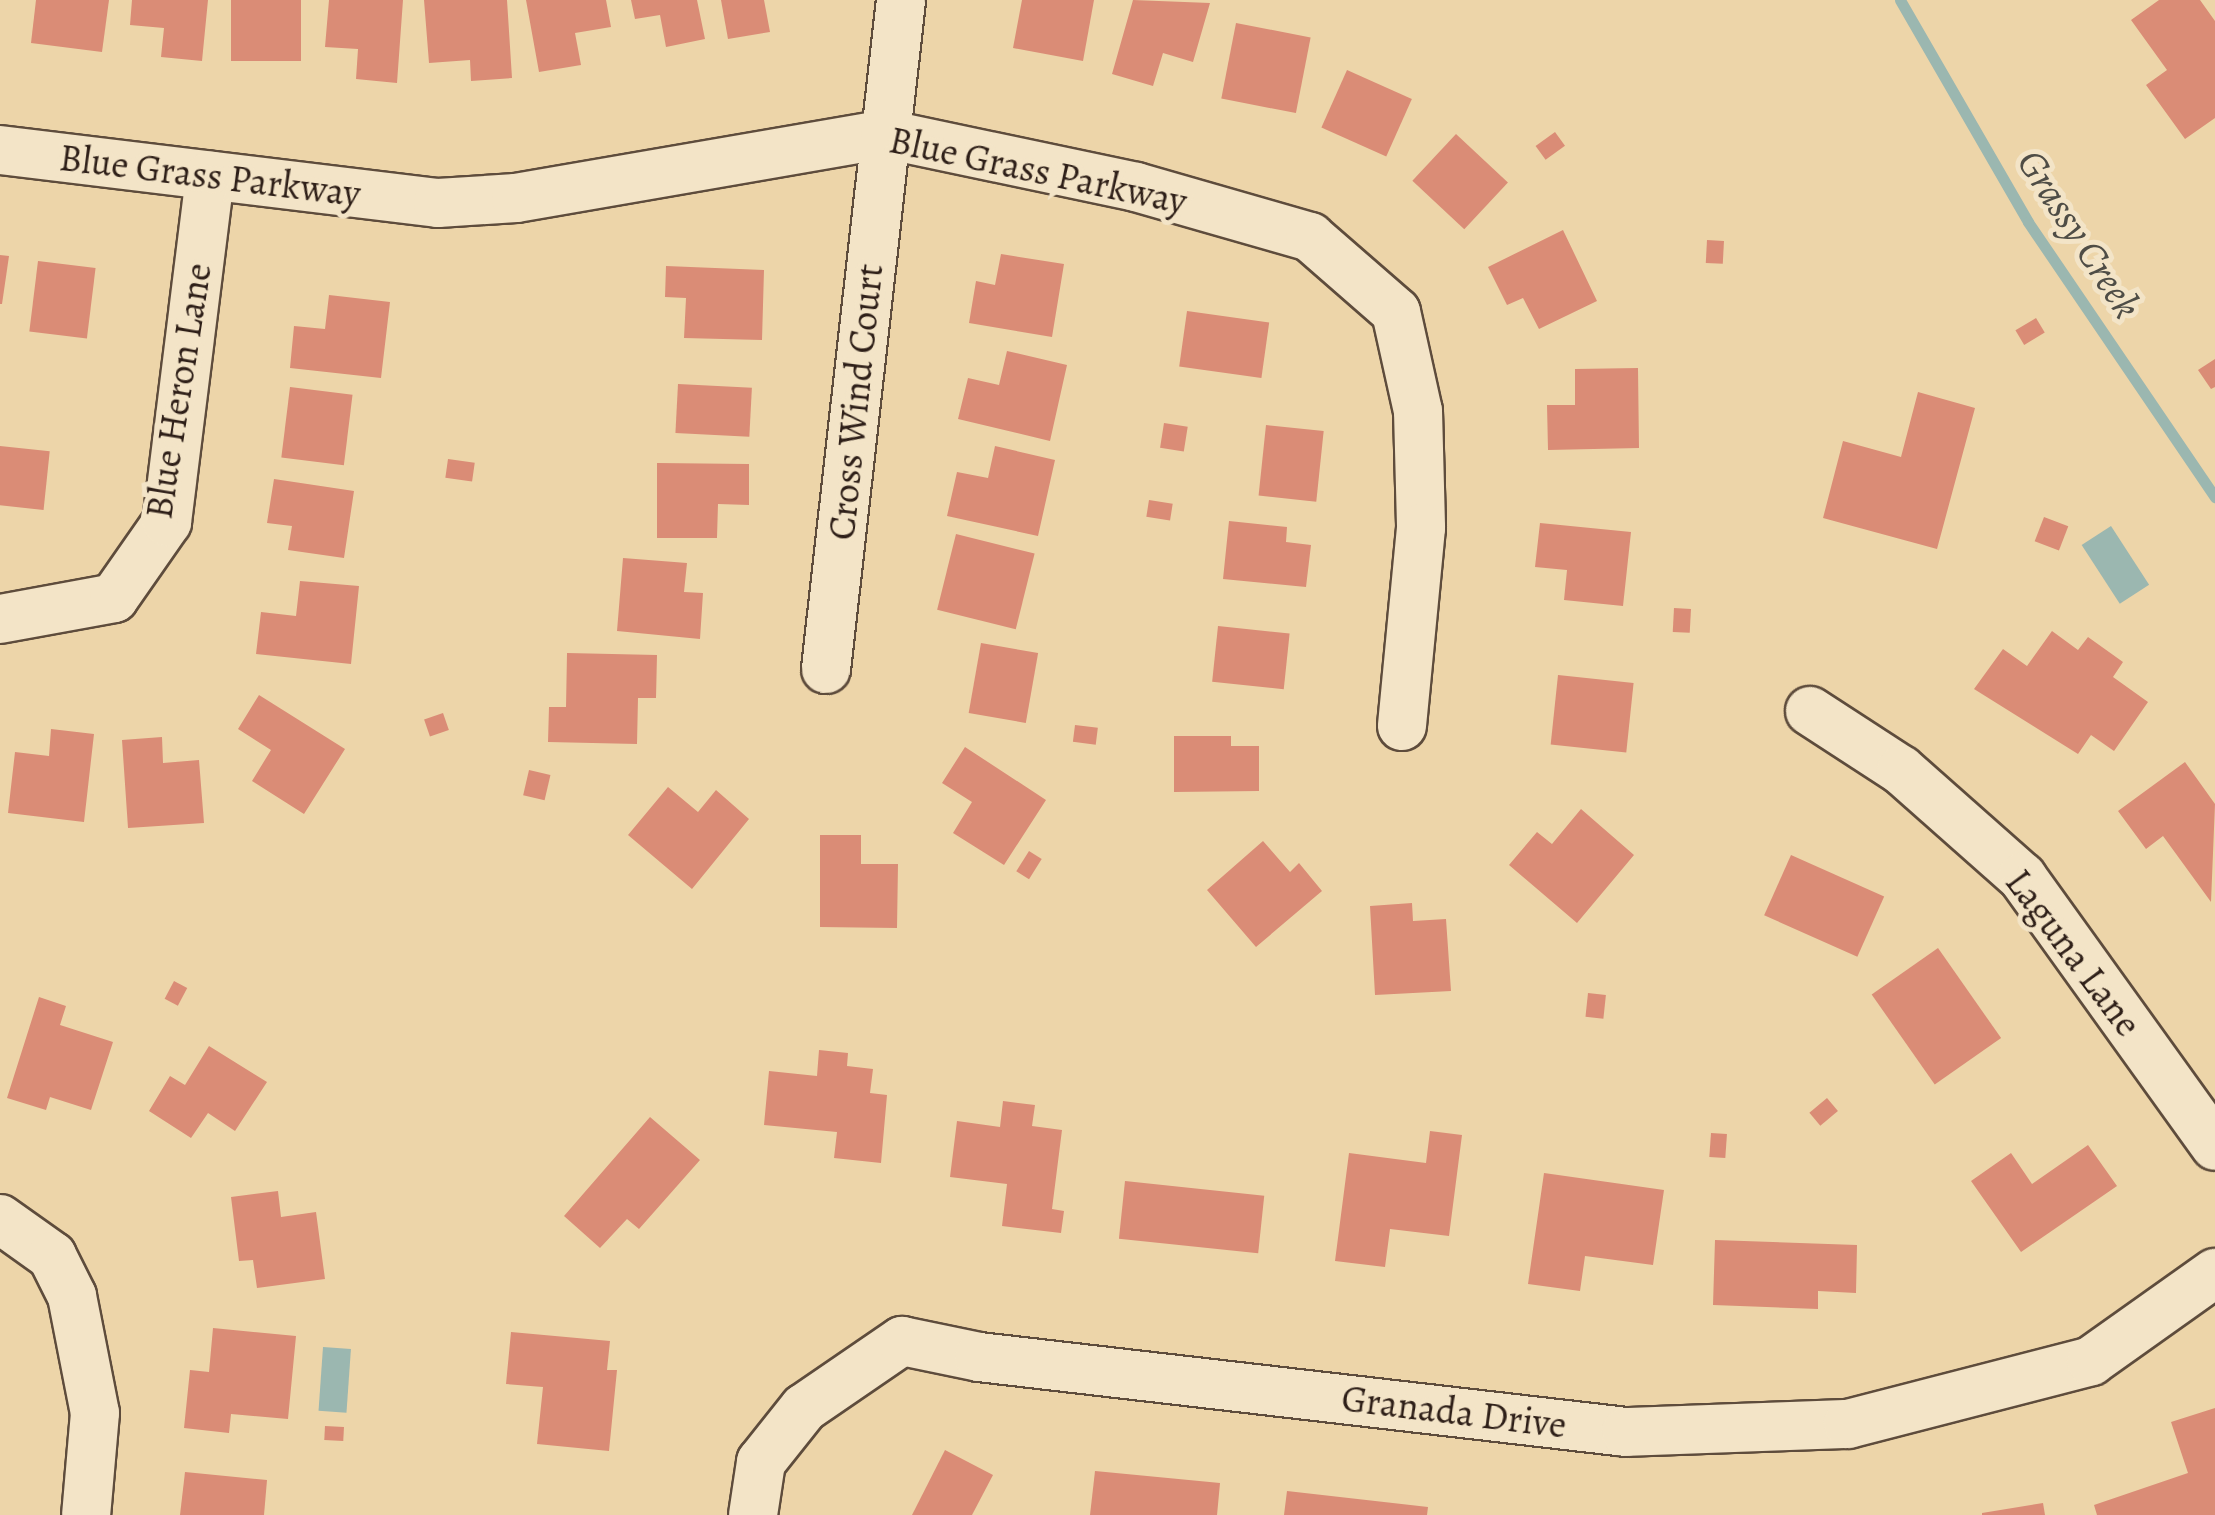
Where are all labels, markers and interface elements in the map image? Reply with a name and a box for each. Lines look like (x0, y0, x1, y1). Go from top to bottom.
street label: Blue Grass Parkway (885, 117, 1191, 225)
street label: Blue Grass Parkway (57, 135, 363, 217)
water label: Grassy Creek (2007, 141, 2151, 327)
street label: Blue Heron Lane (136, 260, 222, 522)
street label: Cross Wind Court (819, 262, 893, 542)
street label: Laguna Lane (1995, 860, 2151, 1046)
street label: Granada Drive (1339, 1376, 1569, 1448)

